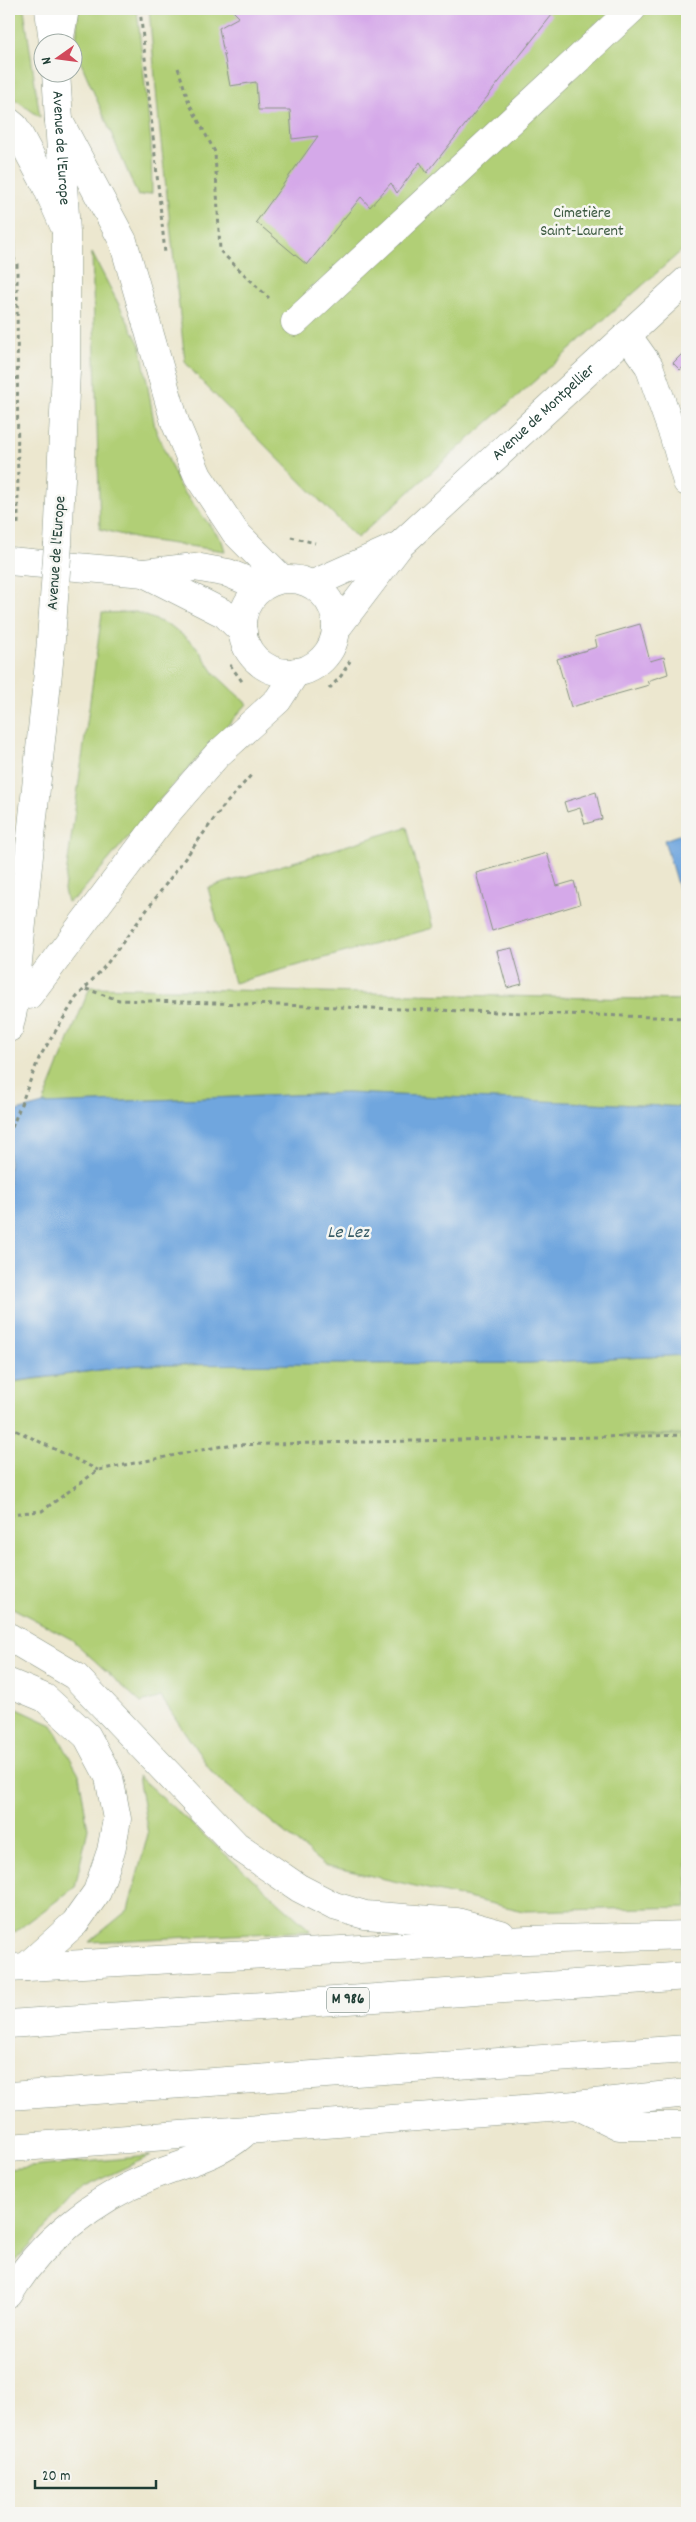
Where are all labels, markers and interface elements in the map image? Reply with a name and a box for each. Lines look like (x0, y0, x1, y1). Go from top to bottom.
north arrow (32, 32, 82, 82)
text: N (37, 55, 58, 66)
street label: Avenue de l'Europe (46, 90, 76, 206)
park label: Cimetière Saint-Laurent (540, 202, 624, 243)
street label: Avenue de Montpellier (487, 359, 600, 466)
street label: Avenue de l'Europe (42, 495, 72, 611)
water label: Le Lez (327, 1221, 370, 1246)
road number: M 986 (327, 1988, 369, 2012)
scale bar (35, 2457, 156, 2489)
text: 20 m (42, 2466, 70, 2488)

